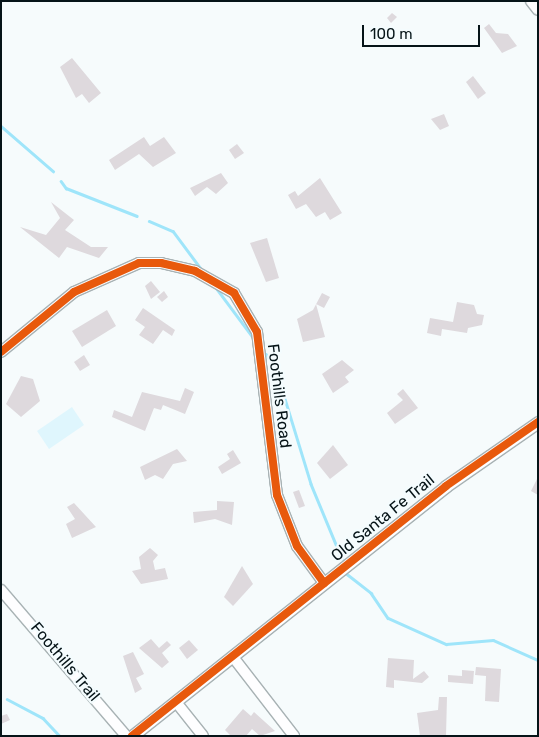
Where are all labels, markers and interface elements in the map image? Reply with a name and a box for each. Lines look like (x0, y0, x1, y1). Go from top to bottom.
scale bar (364, 15, 482, 47)
text: 100 m (370, 25, 412, 43)
street label: Foothills Road (263, 343, 295, 449)
street label: Old Santa Fe Trail (327, 470, 439, 566)
street label: Foothills Trail (26, 618, 104, 706)

